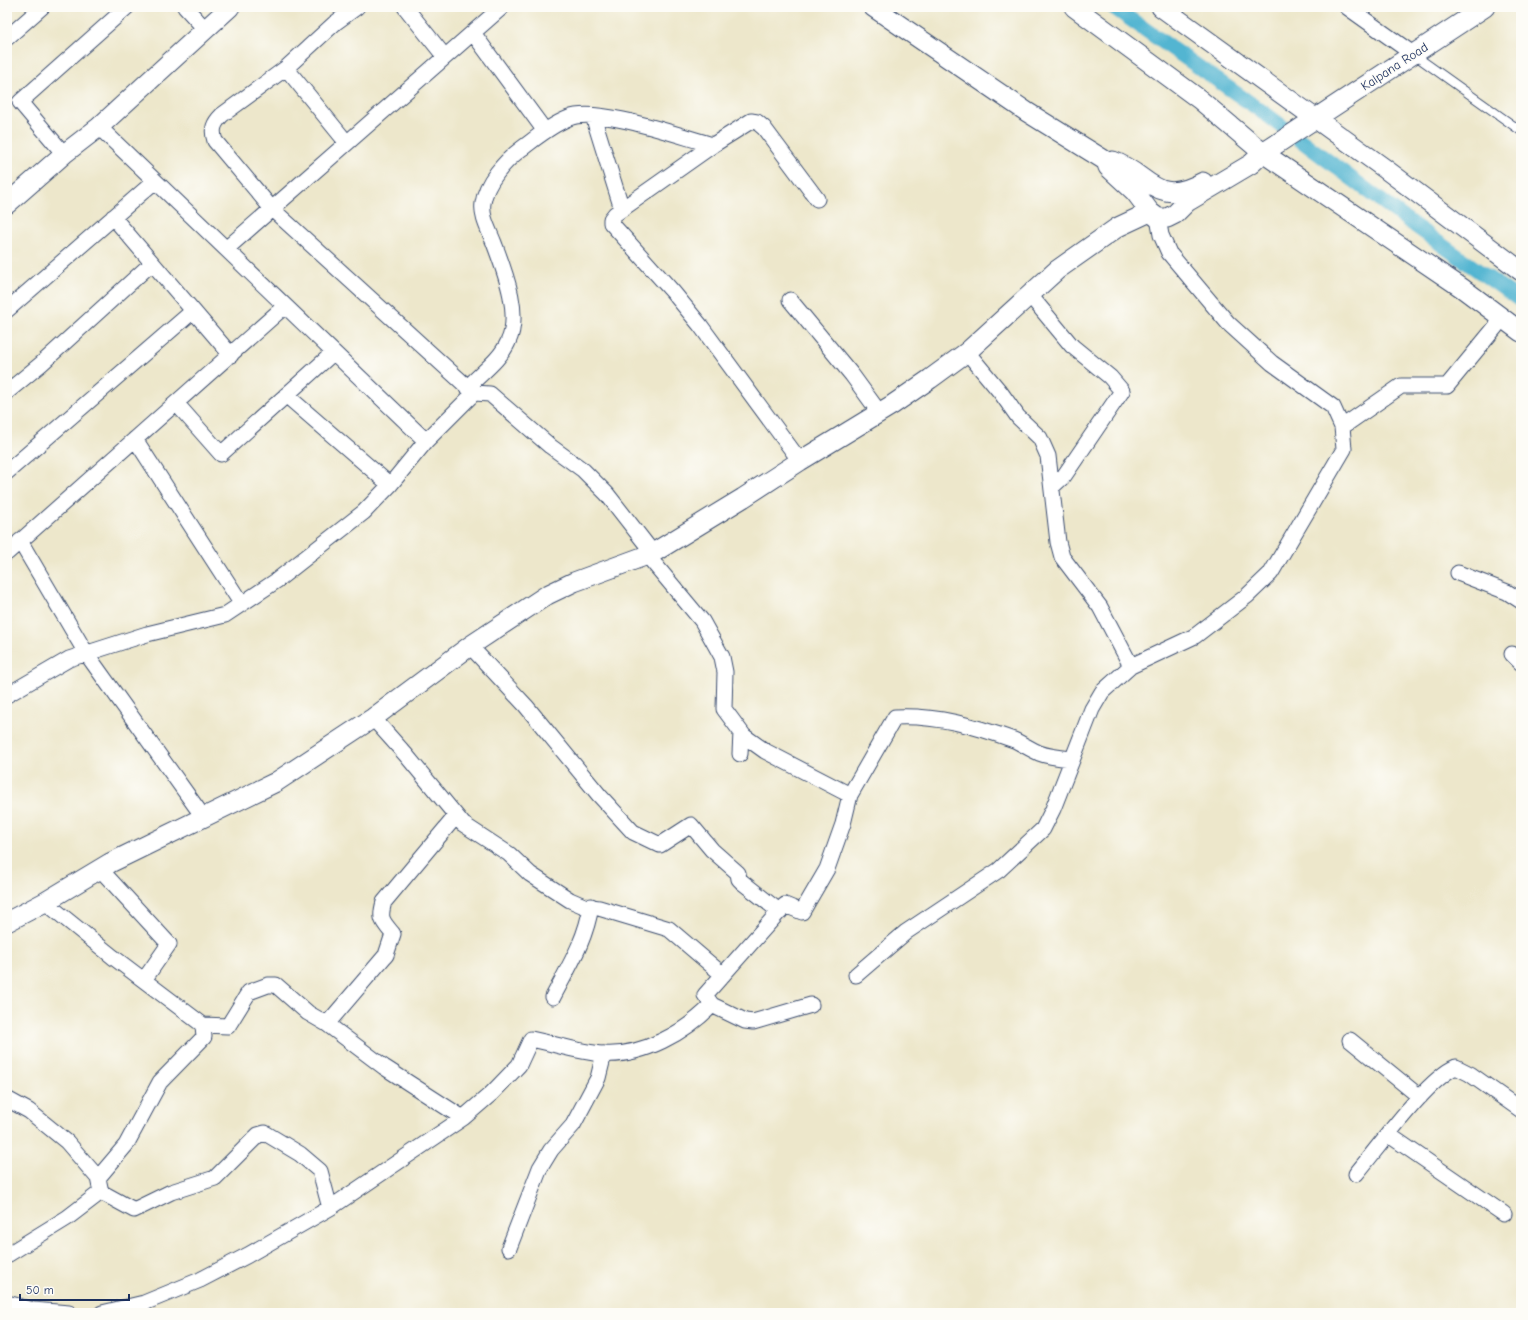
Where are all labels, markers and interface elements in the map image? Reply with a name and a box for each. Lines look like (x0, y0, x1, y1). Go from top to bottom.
street label: Kalpana Road (1358, 39, 1431, 94)
scale bar (20, 1276, 129, 1302)
text: 50 m (26, 1283, 54, 1297)

